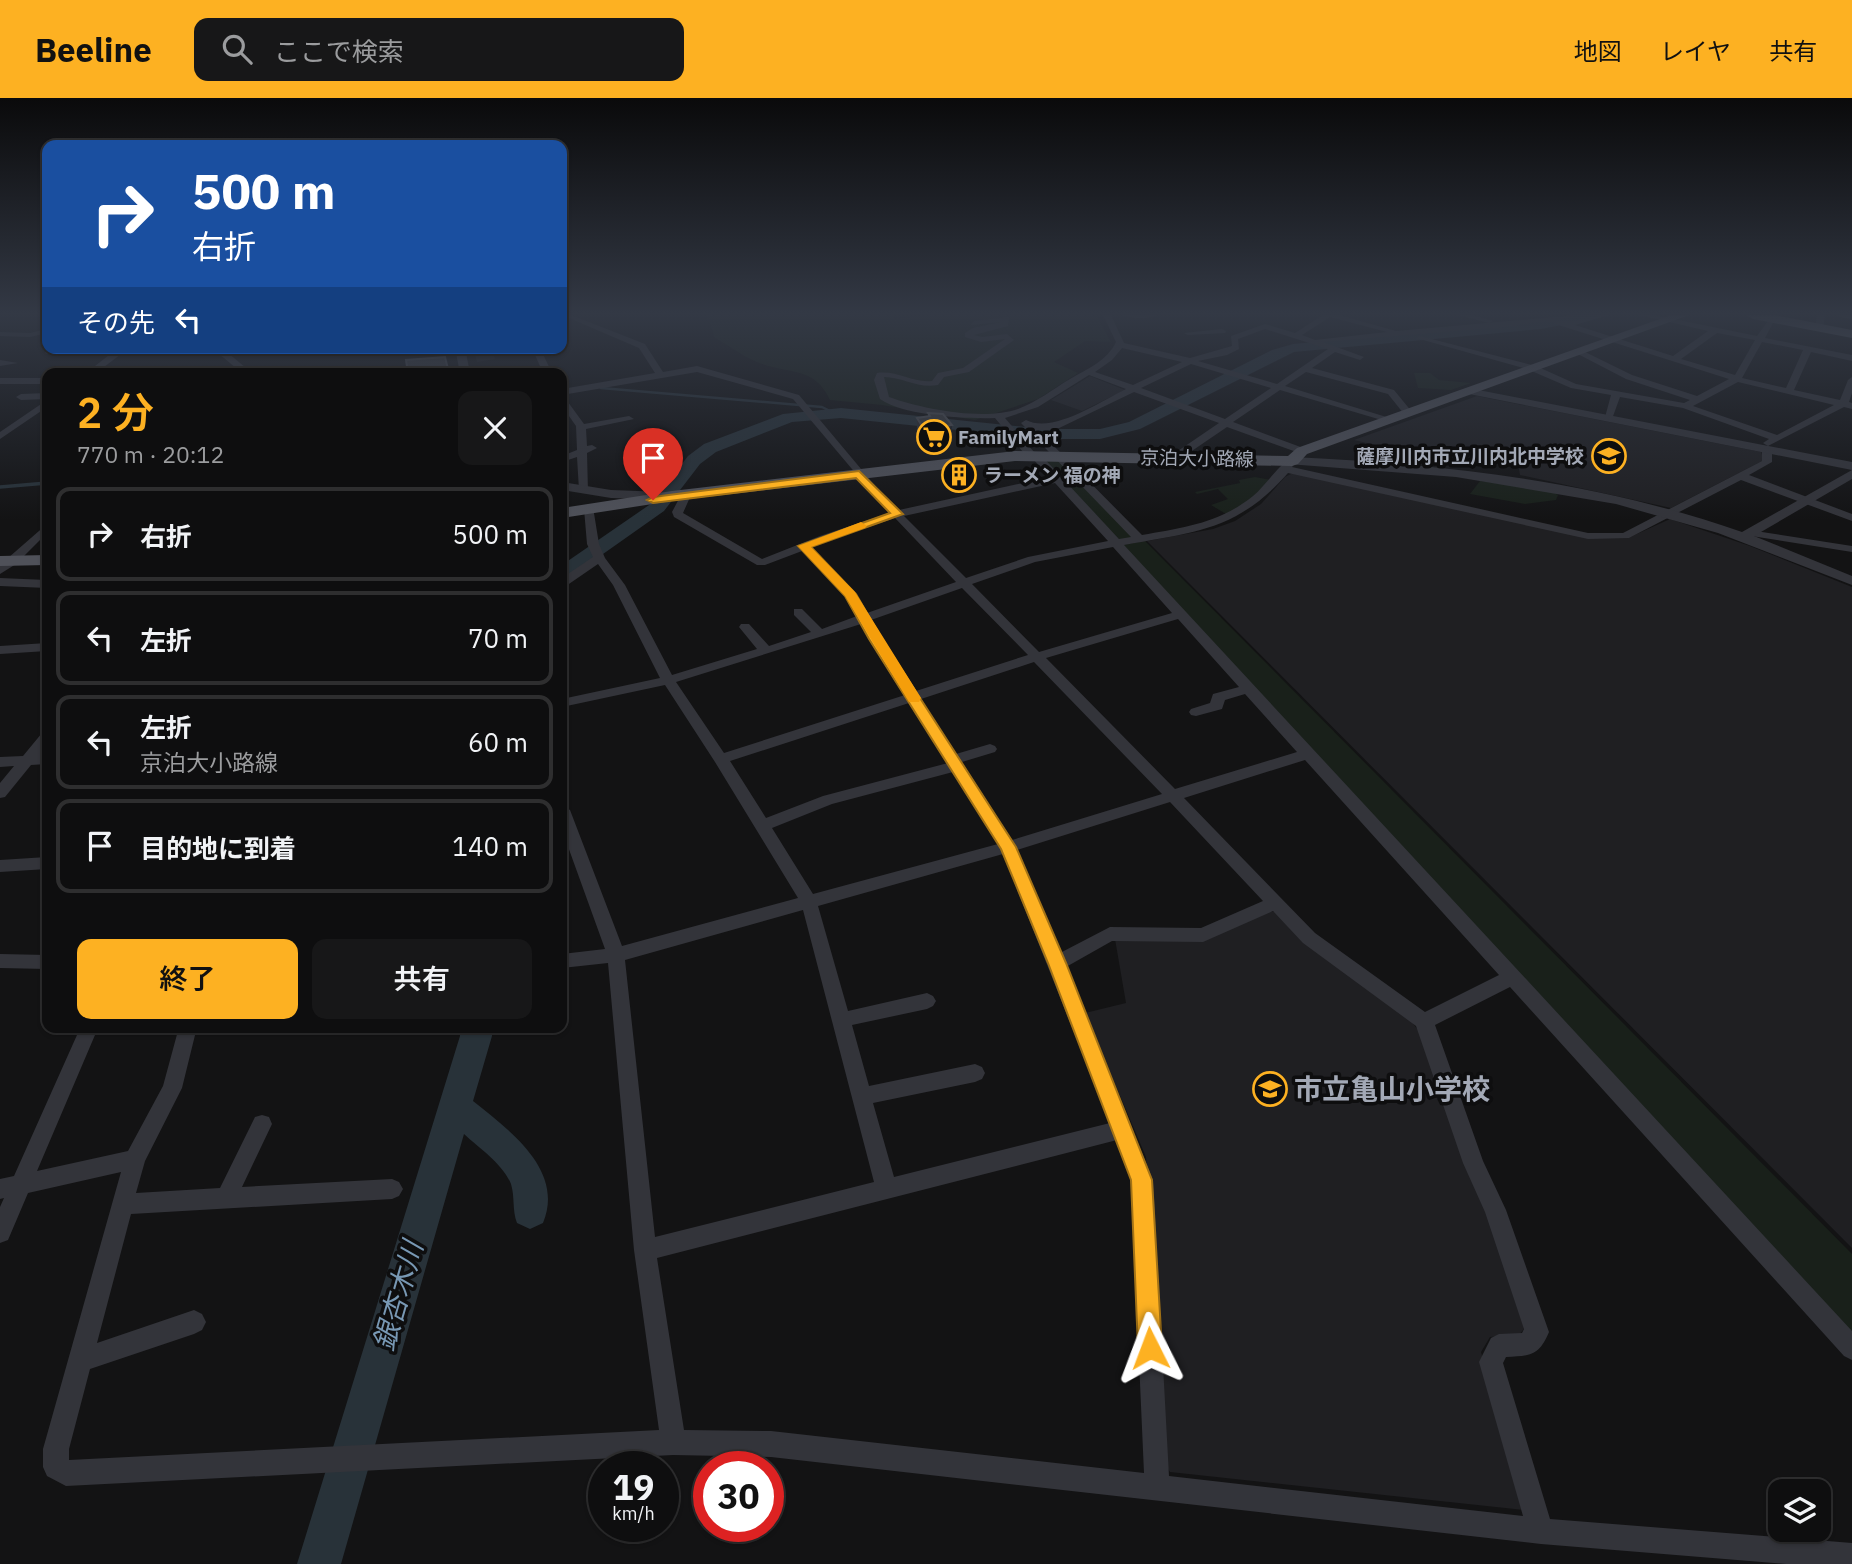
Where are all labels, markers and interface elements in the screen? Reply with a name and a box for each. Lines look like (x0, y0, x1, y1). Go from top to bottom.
search box (194, 18, 684, 81)
text: Beeline (35, 28, 152, 71)
icon: search (218, 30, 256, 68)
text: ここで検索 (274, 34, 404, 68)
text: 地図 (1574, 35, 1622, 67)
text: レイヤ (1660, 35, 1731, 67)
text: 共有 (1769, 35, 1817, 67)
text: 500 m (192, 159, 336, 222)
icon: right (77, 168, 168, 259)
text: 右折 (192, 225, 256, 267)
icon: left (169, 301, 207, 339)
text: その先 (77, 305, 155, 339)
text: 2 分 (77, 385, 154, 440)
button: close (458, 391, 532, 465)
supermarket icon: FamilyMart (915, 418, 953, 456)
place label: FamilyMart (958, 425, 1059, 449)
pin (623, 428, 683, 500)
school or university icon: 薩摩川内市立川内北中学校 (1590, 437, 1628, 475)
text: 770 m · 20:12 (77, 439, 224, 469)
icon: arrive (634, 439, 672, 477)
place label: 薩摩川内市立川内北中学校 (1356, 444, 1584, 468)
street label: 京泊大小路線 (1140, 445, 1254, 471)
building icon: ラーメン 福の神 (940, 456, 978, 494)
place label: ラーメン 福の神 (984, 463, 1121, 487)
icon: right (81, 515, 119, 553)
text: 500 m (452, 517, 528, 551)
text: 右折 (140, 519, 192, 553)
icon: left (81, 619, 119, 657)
text: 70 m (468, 621, 528, 655)
text: 左折 (140, 623, 192, 657)
text: 左折 (140, 710, 192, 744)
icon: left (81, 723, 119, 761)
text: 60 m (468, 725, 528, 759)
text: 京泊大小路線 (140, 747, 278, 777)
icon: arrive (81, 827, 119, 865)
text: 140 m (452, 829, 528, 863)
text: 目的地に到着 (140, 831, 296, 865)
button: 終了 (77, 939, 298, 1019)
button: 共有 (312, 939, 532, 1019)
school or university icon: 市立亀山小学校 (1251, 1070, 1289, 1108)
place label: 市立亀山小学校 (1294, 1070, 1490, 1107)
water label: 銀杏木川 (364, 1234, 432, 1355)
position arrow (1113, 1311, 1187, 1385)
speed limit sign: 30 (693, 1451, 784, 1542)
text: 19 (612, 1464, 655, 1510)
map controls (1768, 1479, 1831, 1542)
button: layers (1768, 1479, 1831, 1542)
text: km/h (612, 1502, 655, 1525)

